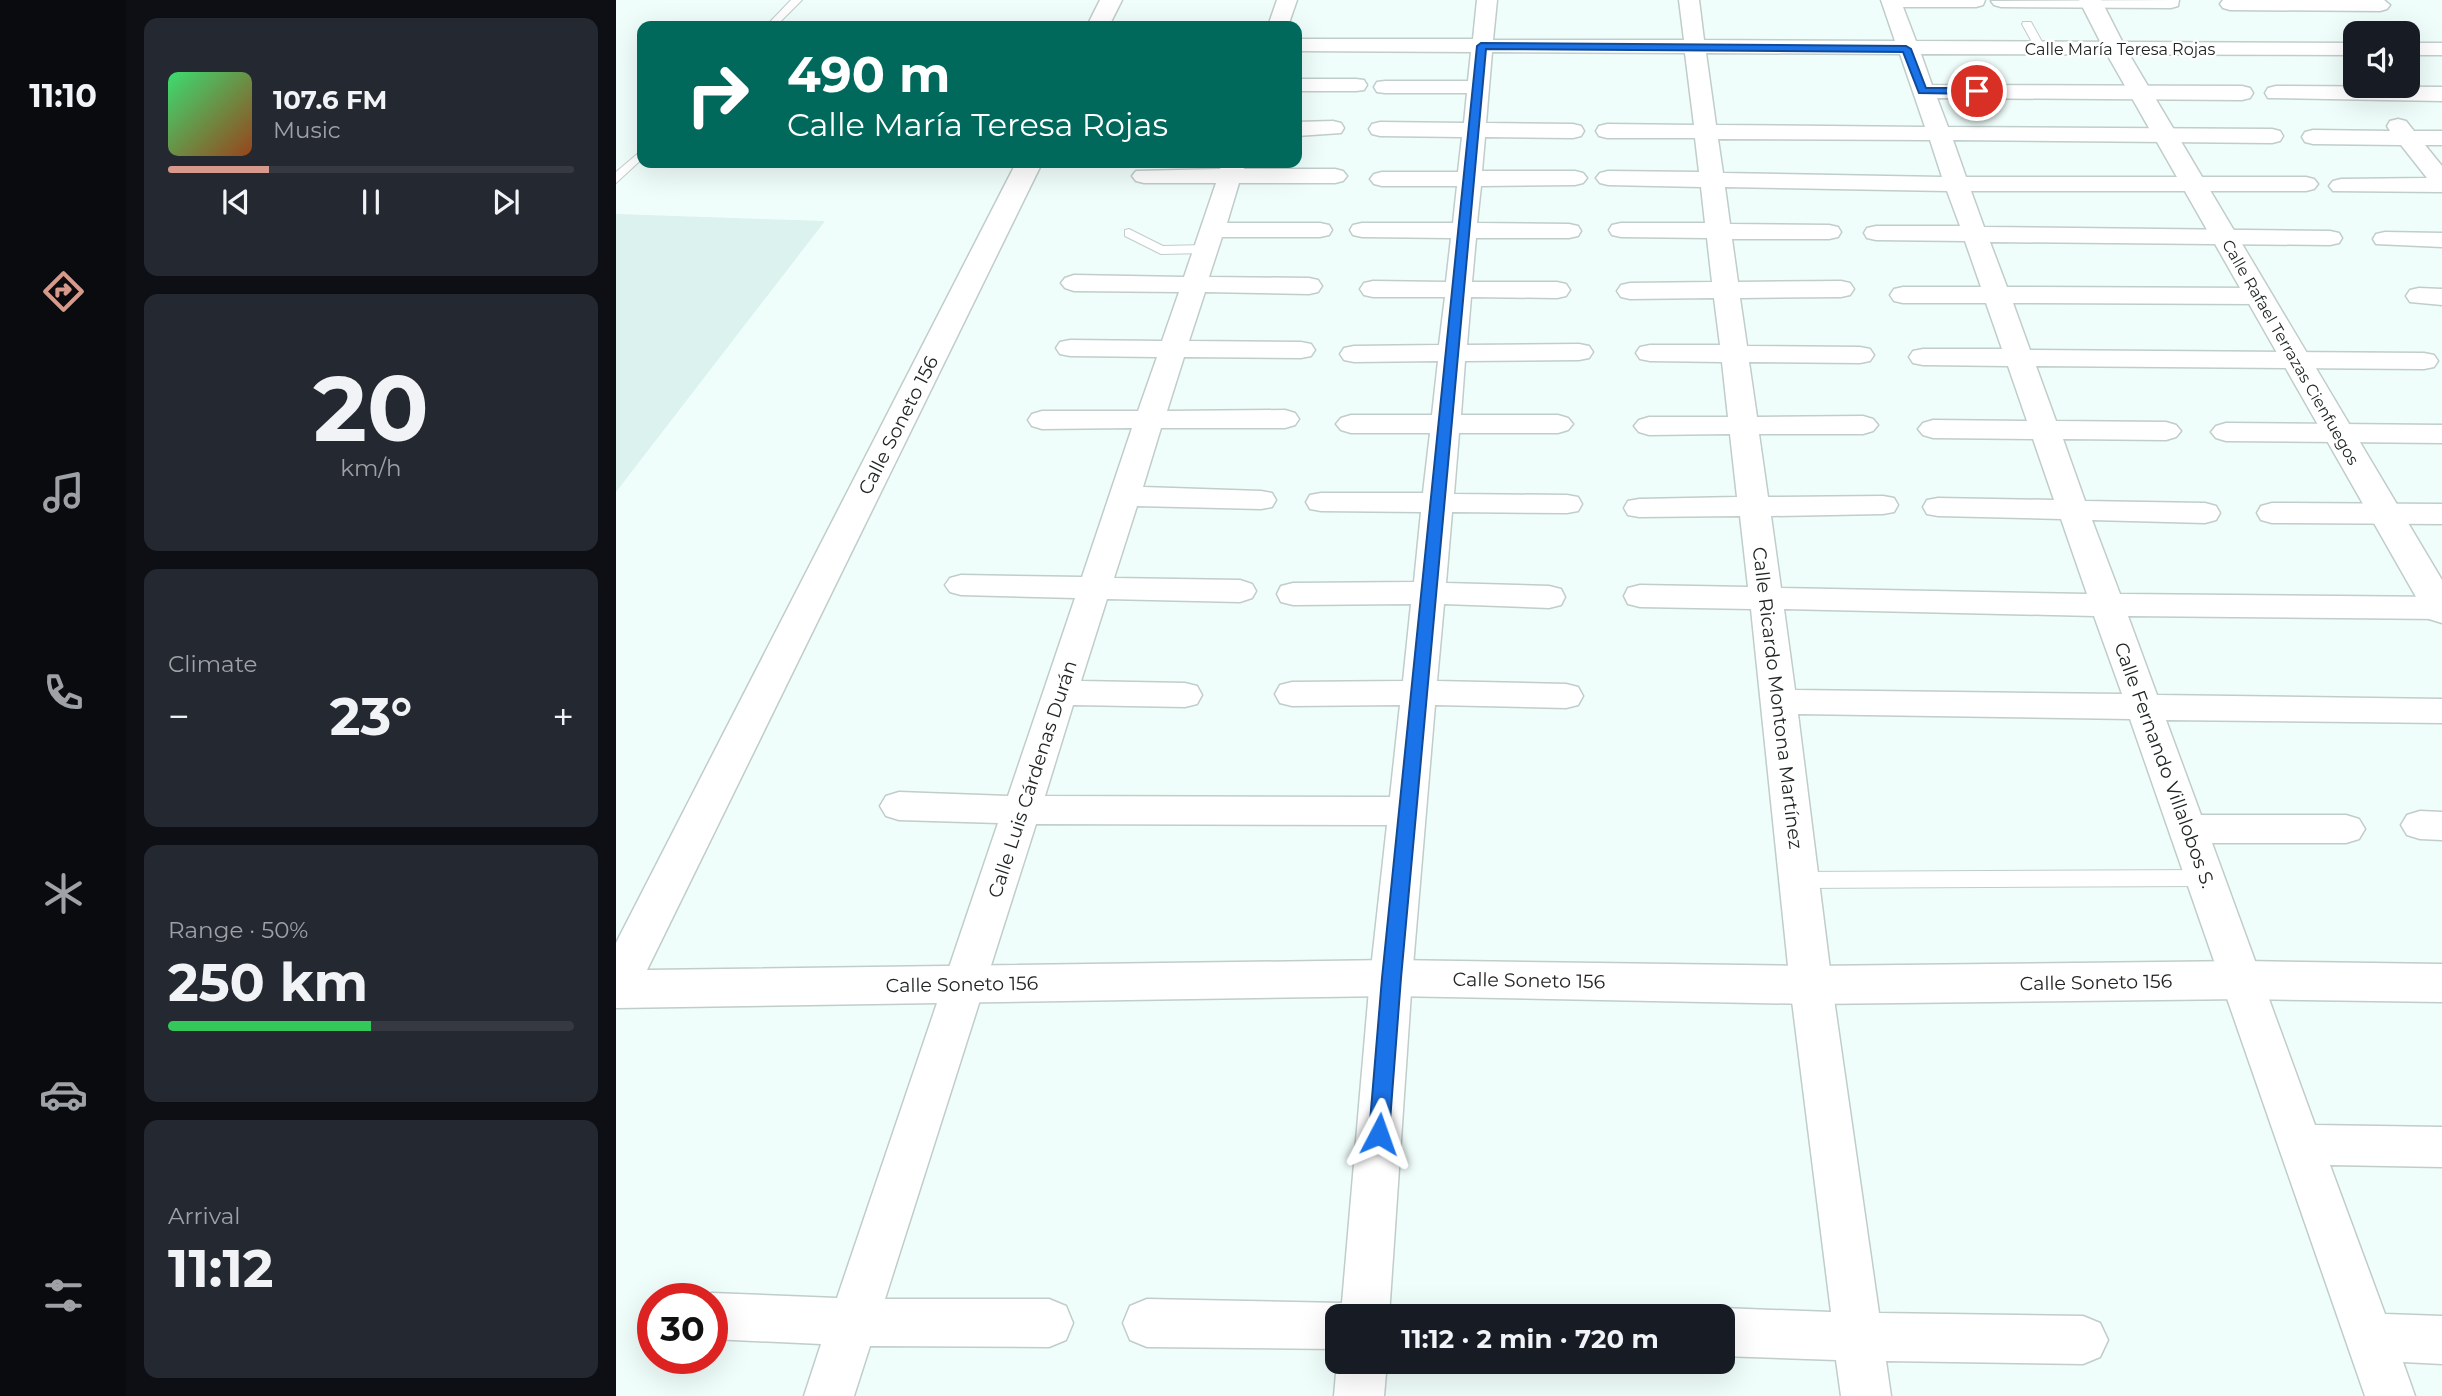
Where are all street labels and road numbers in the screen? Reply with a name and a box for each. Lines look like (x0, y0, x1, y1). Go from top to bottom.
street label: Calle María Teresa Rojas (2025, 40, 2215, 59)
street label: Calle Rafael Terrazas Cienfuegos (2218, 236, 2363, 468)
street label: Calle Soneto 156 (854, 352, 943, 498)
street label: Calle Ricardo Montona Martínez (1748, 546, 1807, 851)
street label: Calle Fernando Villalobos S. (2109, 639, 2220, 891)
street label: Calle Luis Cárdenas Durán (983, 658, 1082, 901)
street label: Calle Soneto 156 (1453, 968, 1605, 993)
street label: Calle Soneto 156 (2020, 970, 2172, 995)
street label: Calle Soneto 156 (886, 972, 1038, 997)

